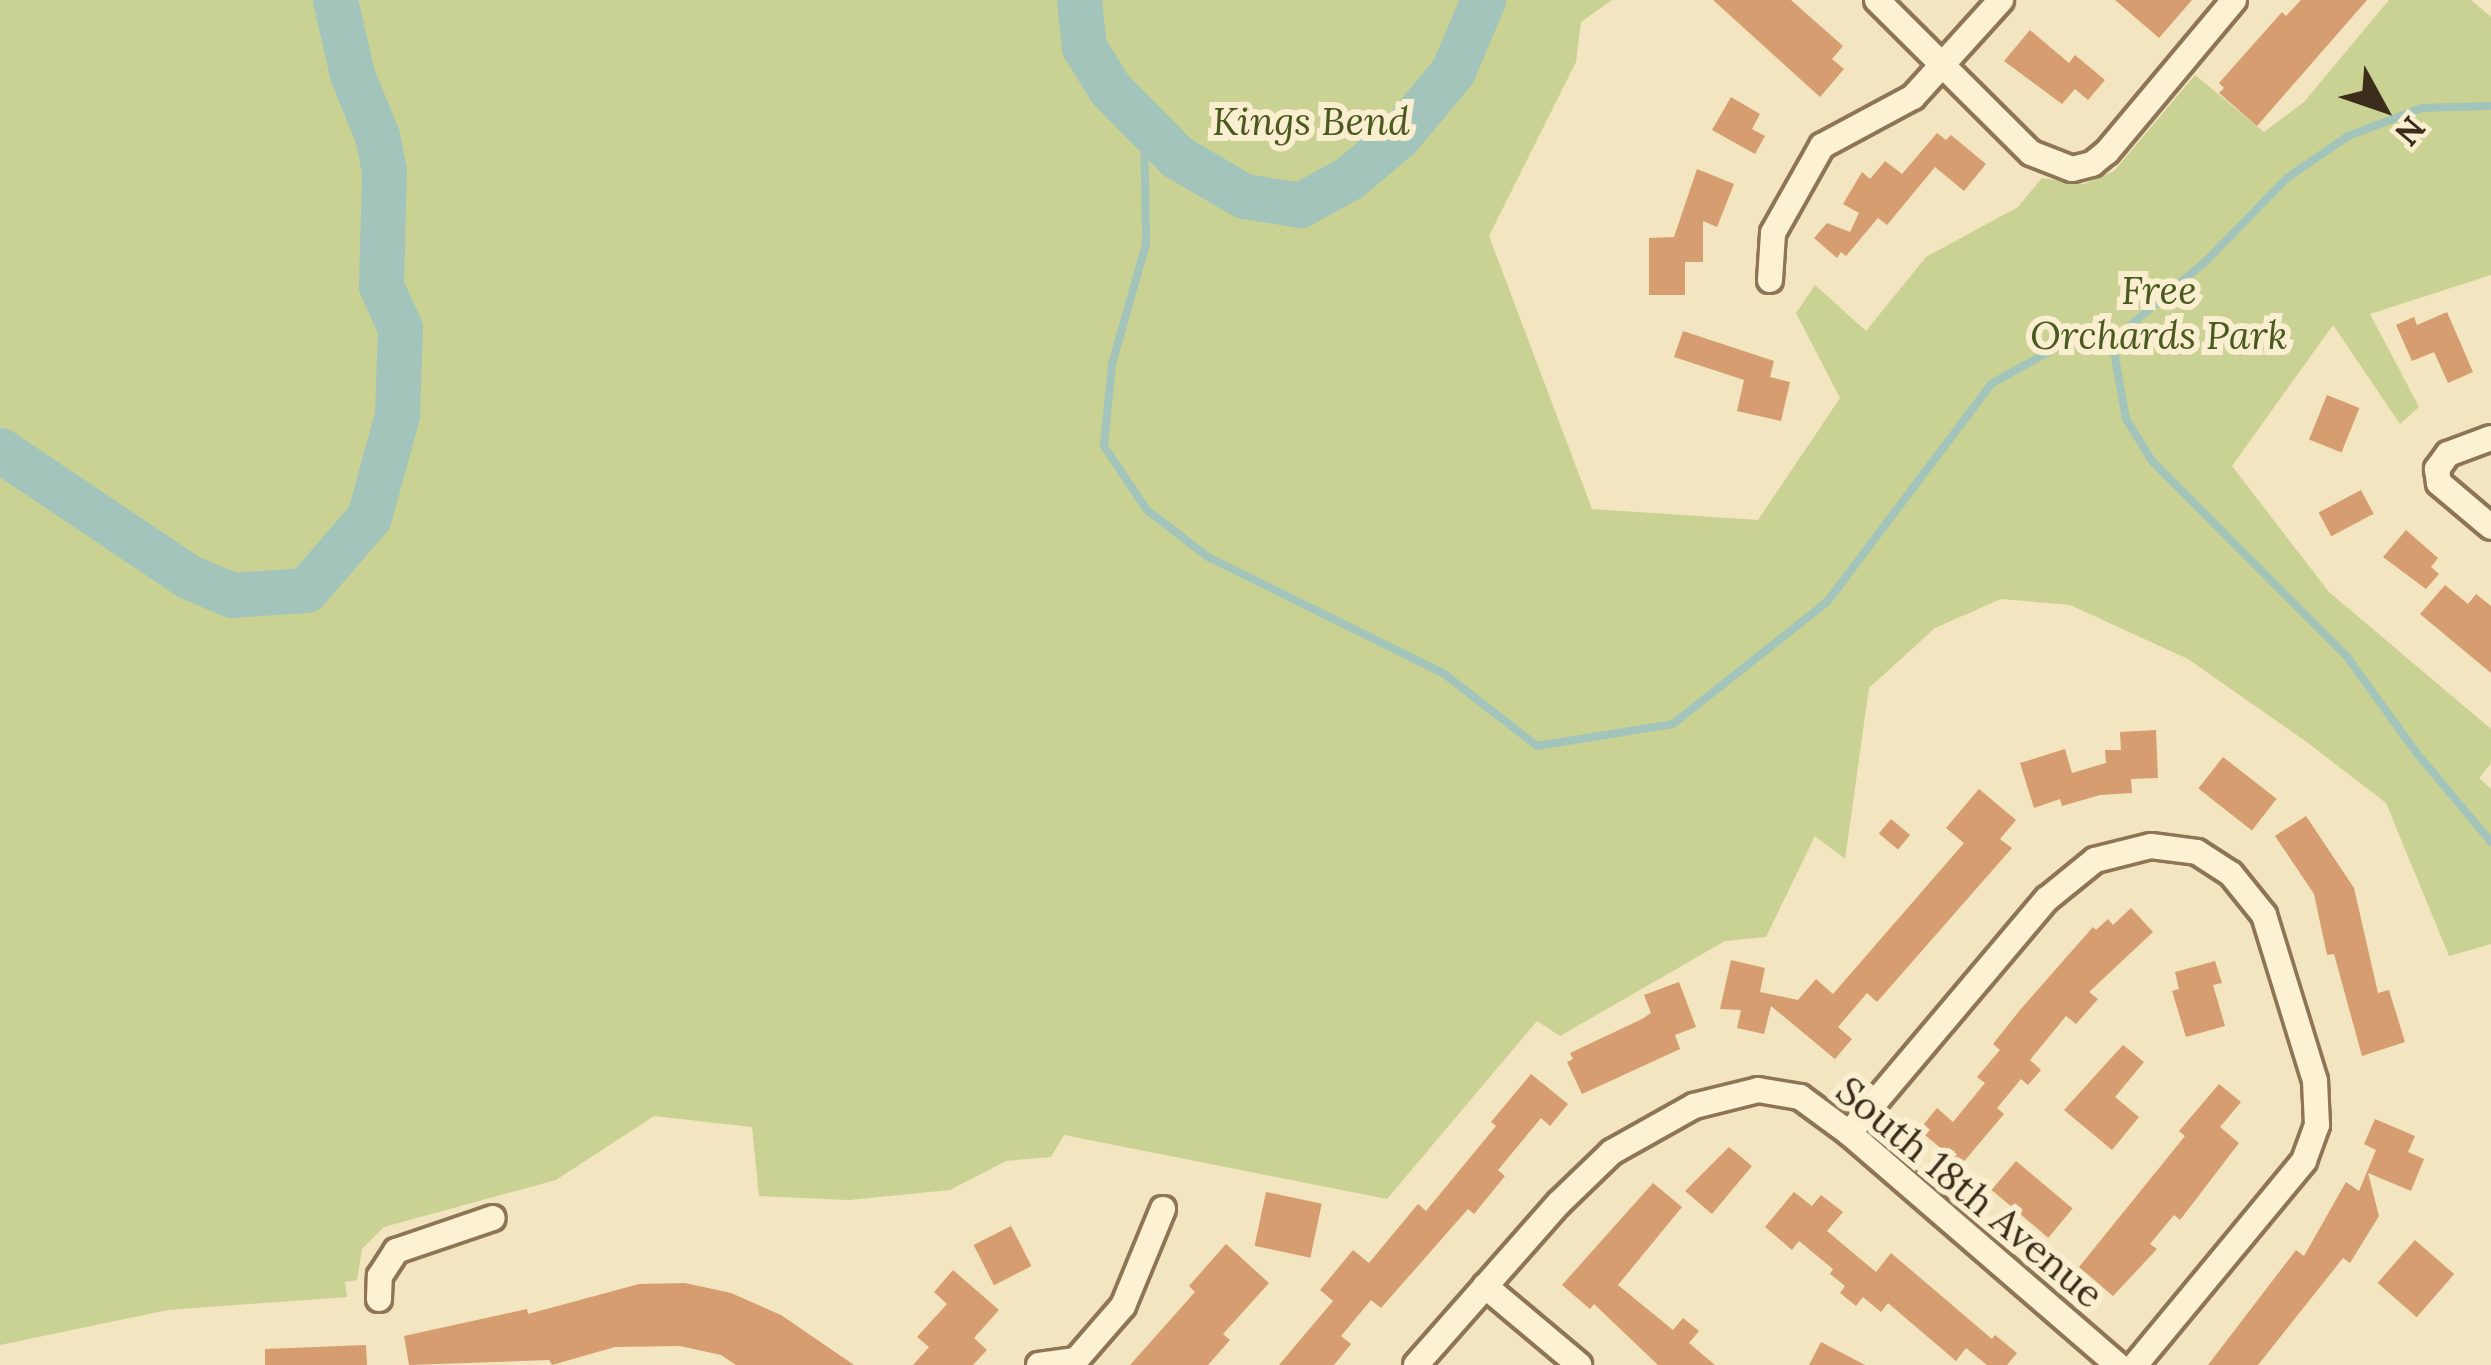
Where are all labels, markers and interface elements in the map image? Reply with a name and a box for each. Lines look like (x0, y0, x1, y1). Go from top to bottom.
north arrow (2323, 48, 2443, 168)
park label: Kings Bend (1212, 98, 1410, 144)
text: N (2386, 108, 2435, 154)
park label: Free Orchards Park (2030, 268, 2288, 359)
street label: South 18th Avenue (1827, 1067, 2113, 1317)

